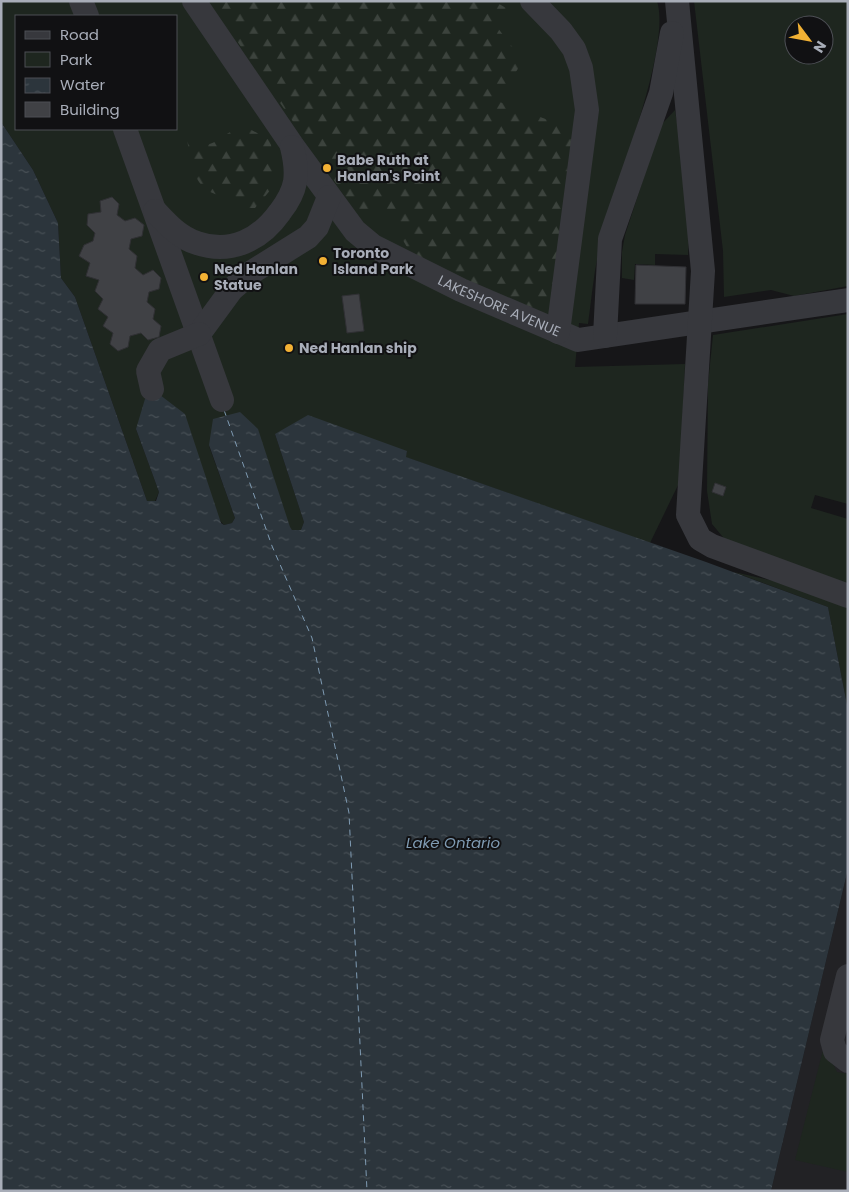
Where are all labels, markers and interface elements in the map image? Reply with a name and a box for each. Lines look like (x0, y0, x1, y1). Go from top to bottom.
legend (15, 15, 178, 130)
north arrow (784, 15, 834, 65)
text: Road (60, 24, 99, 45)
text: N (809, 37, 831, 57)
text: Park (60, 49, 92, 70)
text: Water (60, 74, 106, 95)
text: Building (60, 99, 120, 120)
place label: Babe Ruth at Hanlan's Point (337, 150, 440, 186)
marker: Babe Ruth at Hanlan's Point (321, 162, 333, 174)
place label: Toronto Island Park (333, 243, 414, 279)
marker: Toronto Island Park (317, 255, 329, 267)
place label: Ned Hanlan Statue (214, 259, 298, 295)
street label: LAKESHORE AVENUE (434, 270, 564, 341)
marker: Ned Hanlan Statue (198, 271, 210, 283)
place label: Ned Hanlan ship (299, 338, 417, 358)
marker: Ned Hanlan ship (283, 342, 295, 354)
water label: Lake Ontario (406, 832, 500, 853)

